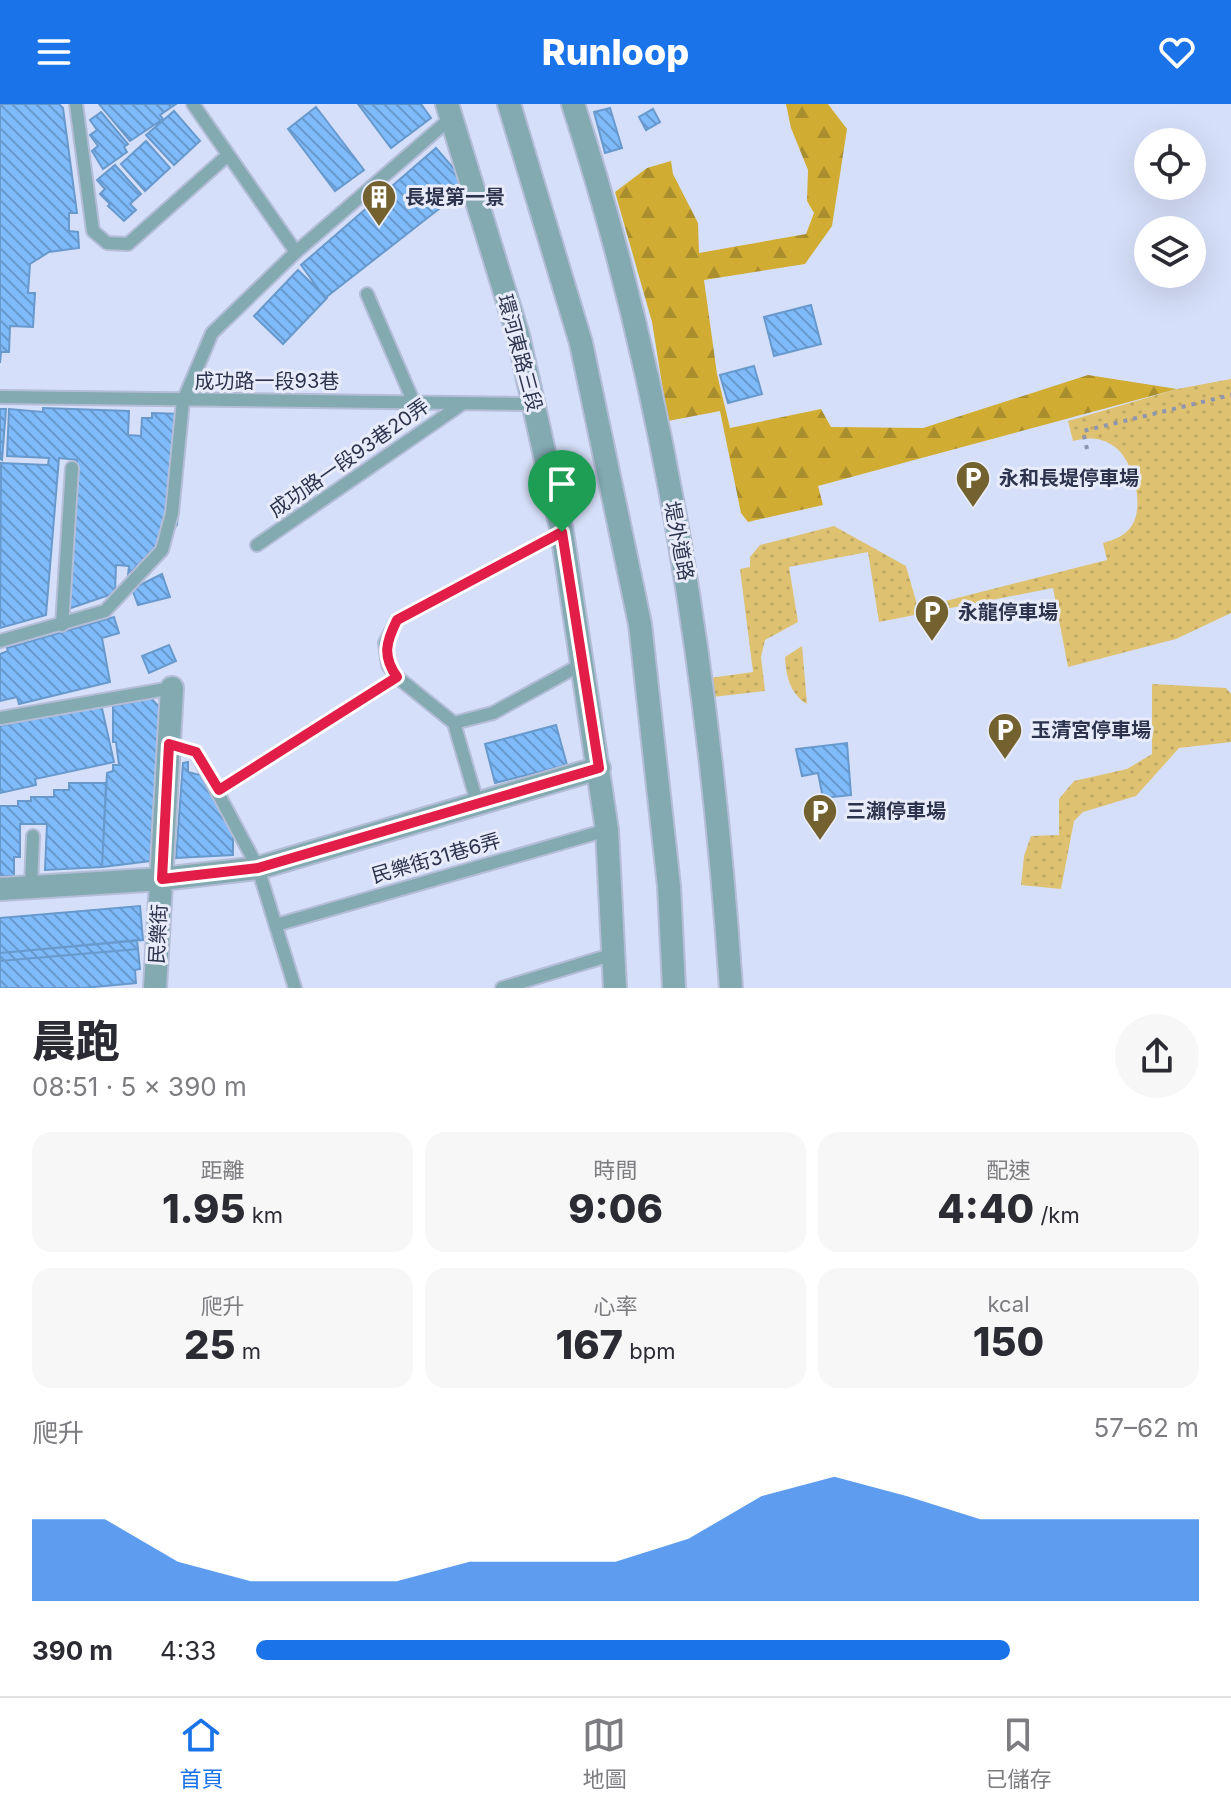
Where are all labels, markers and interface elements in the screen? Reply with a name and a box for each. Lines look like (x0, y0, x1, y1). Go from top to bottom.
icon: menu (32, 30, 76, 74)
text: Runloop (542, 30, 689, 74)
icon: heart (1155, 30, 1199, 74)
map controls (1134, 128, 1206, 288)
button: locate (1134, 128, 1206, 200)
building icon: 長堤第一景 (360, 178, 398, 228)
place label: 長堤第一景 (405, 185, 505, 209)
button: layers (1134, 216, 1206, 288)
street label: 環河東路三段 (493, 292, 547, 414)
street label: 成功路一段93巷 (195, 369, 339, 393)
street label: 成功路一段93巷20弄 (264, 394, 434, 522)
pin (528, 450, 596, 532)
parking icon: 永和長堤停車場 (954, 459, 992, 509)
icon: arrive (540, 462, 584, 506)
place label: 永和長堤停車場 (999, 466, 1139, 490)
street label: 堤外道路 (660, 499, 698, 583)
parking icon: 永龍停車場 (913, 593, 951, 643)
place label: 永龍停車場 (958, 600, 1058, 624)
parking icon: 玉清宮停車場 (986, 711, 1024, 761)
place label: 玉清宮停車場 (1031, 718, 1151, 742)
parking icon: 三瀨停車場 (801, 792, 839, 842)
place label: 三瀨停車場 (846, 799, 946, 823)
street label: 民樂街31巷6弄 (369, 828, 503, 888)
street label: 民樂街 (144, 903, 172, 965)
text: 晨跑 (32, 1014, 120, 1068)
button: share (1115, 1014, 1199, 1098)
text: 08:51 · 5 × 390 m (32, 1071, 247, 1102)
text: 距離 (200, 1157, 245, 1183)
text: 時間 (593, 1157, 638, 1183)
text: 配速 (986, 1157, 1031, 1183)
text: 1.95 (162, 1184, 246, 1233)
text: 9:06 (568, 1184, 663, 1233)
text: 4:40 (937, 1184, 1034, 1233)
text: km (246, 1202, 283, 1228)
text: /km (1034, 1202, 1080, 1228)
text: kcal (987, 1291, 1030, 1317)
text: 爬升 (200, 1293, 245, 1319)
text: 心率 (593, 1293, 638, 1319)
text: 150 (973, 1317, 1044, 1366)
text: 25 (184, 1320, 236, 1369)
text: 167 (555, 1320, 623, 1369)
text: m (236, 1338, 261, 1364)
text: bpm (623, 1338, 676, 1364)
text: 57–62 m (1093, 1412, 1199, 1443)
text: 爬升 (32, 1417, 84, 1448)
text: 390 m (32, 1635, 113, 1666)
text: 4:33 (160, 1635, 216, 1666)
tab: 首頁 (179, 1713, 224, 1793)
tab: 地圖 (582, 1713, 627, 1793)
tab: 已儲存 (985, 1713, 1052, 1793)

